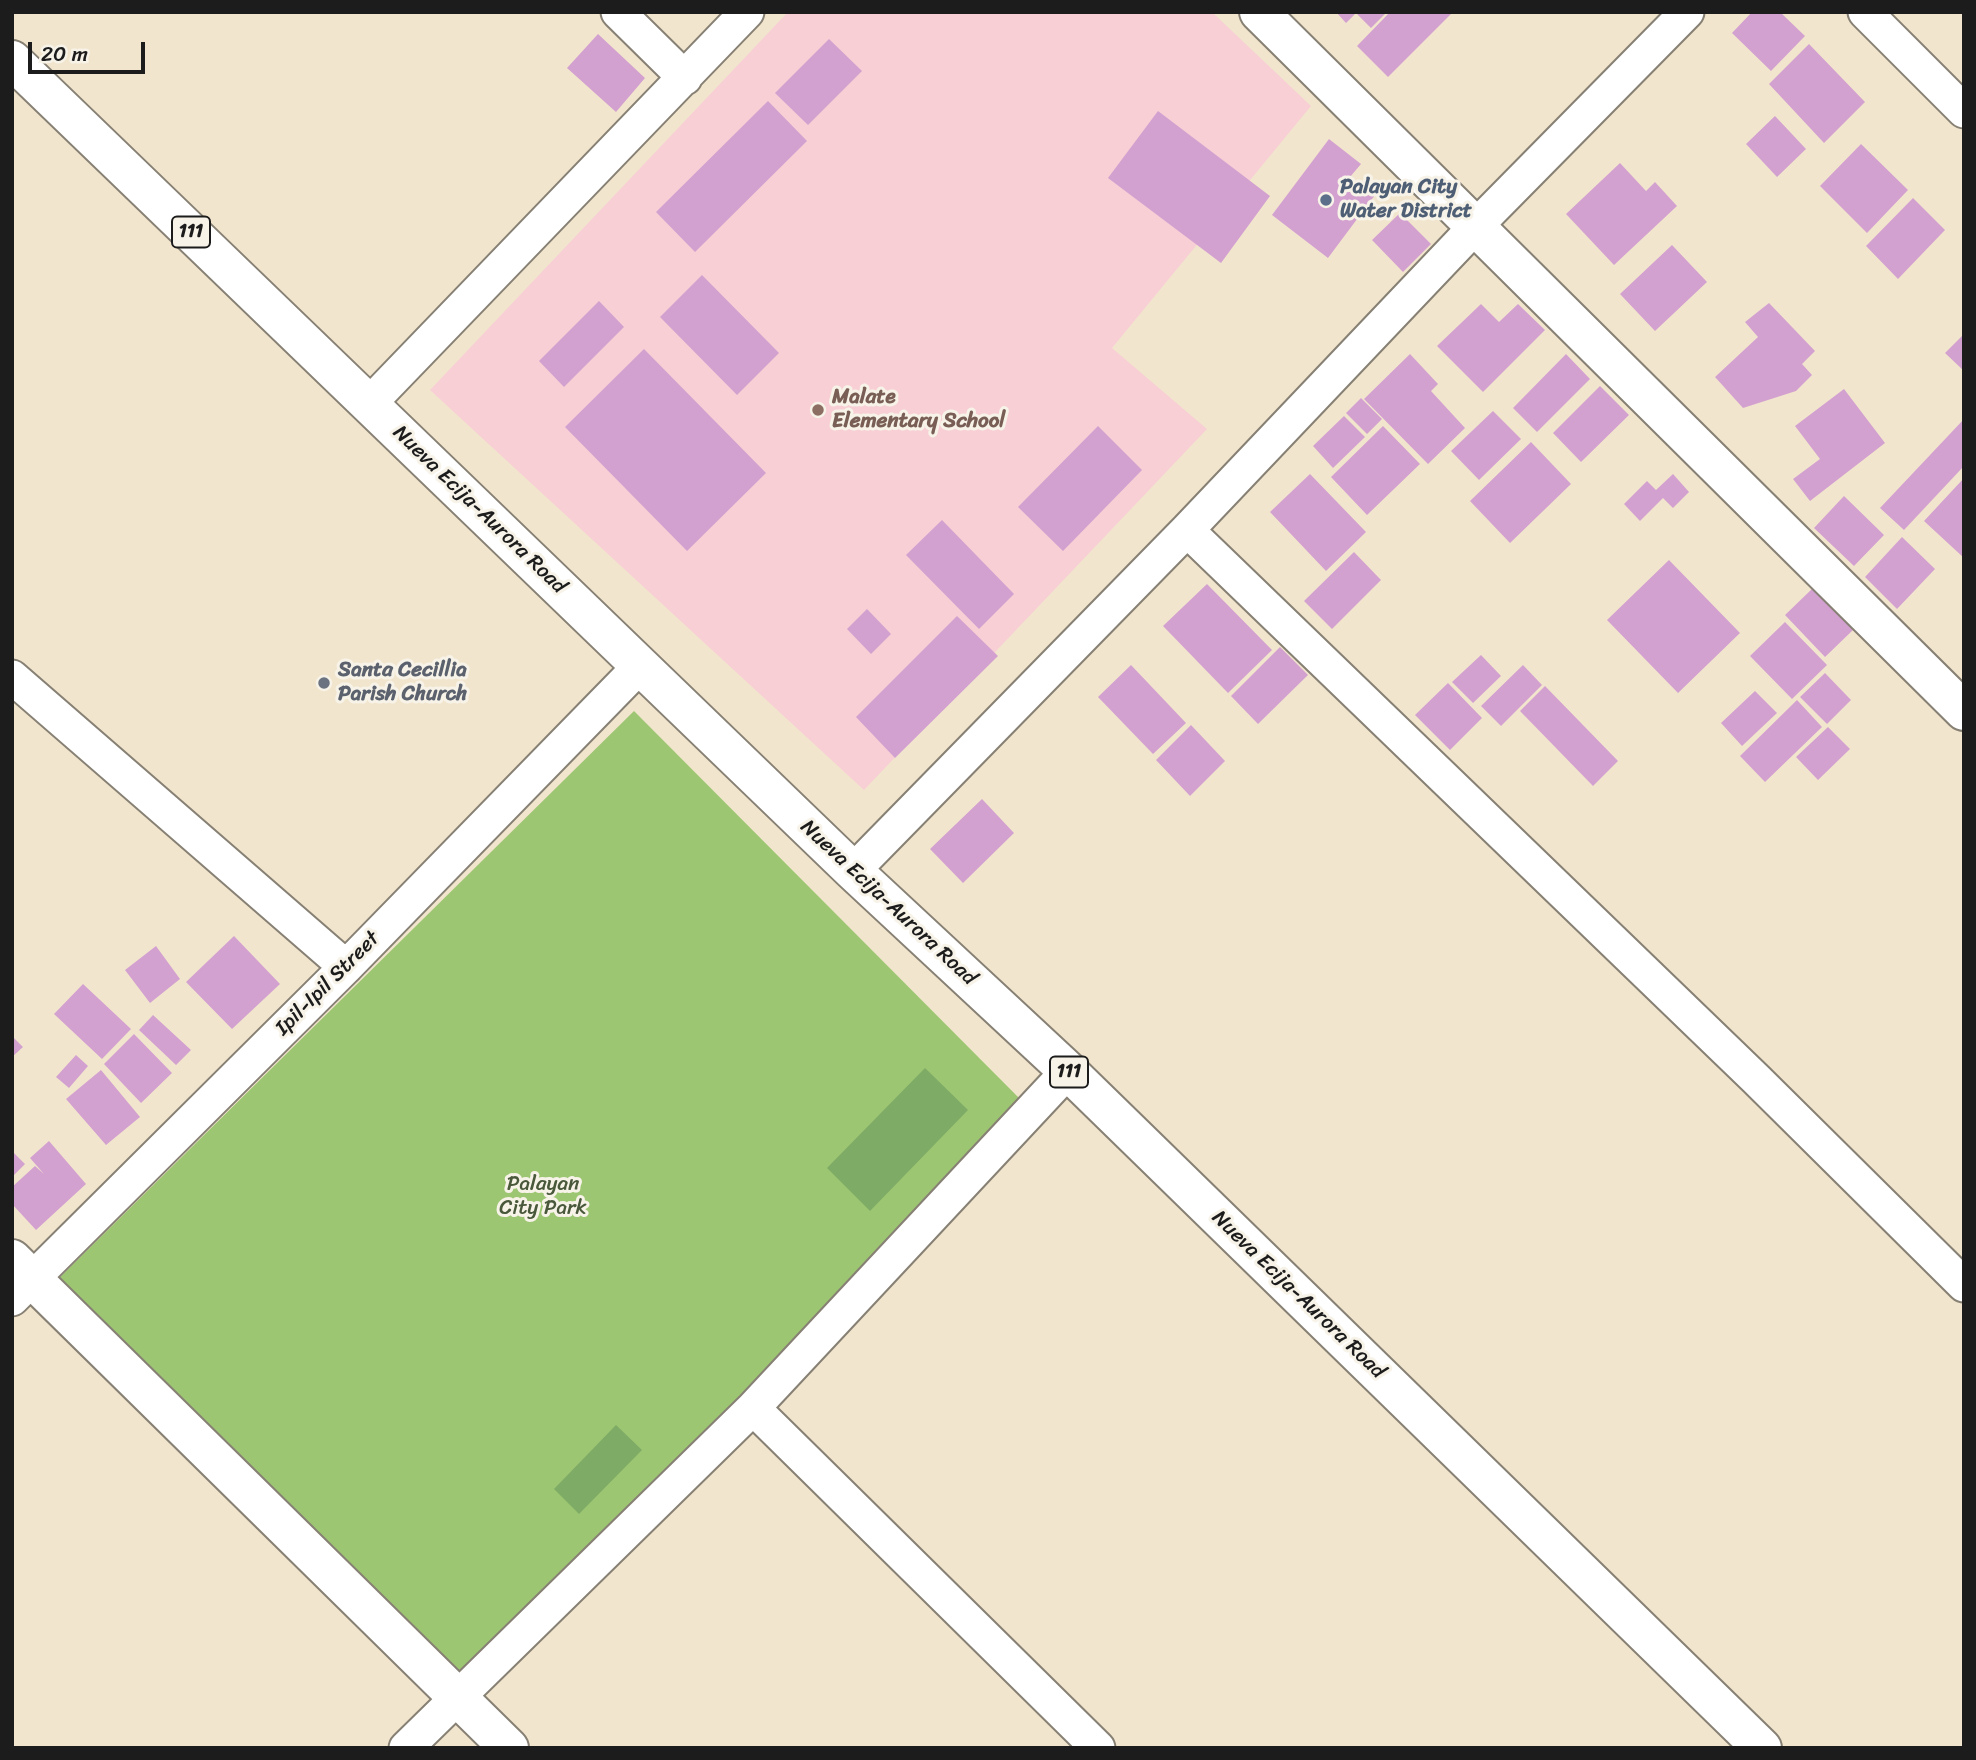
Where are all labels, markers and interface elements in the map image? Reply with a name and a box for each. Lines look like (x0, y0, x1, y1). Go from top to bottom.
scale bar (32, 28, 149, 72)
text: 20 m (41, 35, 88, 73)
place label: Palayan City Water District (1340, 175, 1472, 225)
marker: Palayan City Water District (1318, 192, 1334, 208)
road number: 111 (172, 216, 210, 248)
place label: Malate Elementary School (832, 385, 1005, 435)
marker: Malate Elementary School (810, 402, 826, 418)
street label: Nueva Ecija-Aurora Road (387, 421, 571, 599)
place label: Santa Cecillia Parish Church (338, 658, 467, 708)
marker: Santa Cecillia Parish Church (316, 675, 332, 691)
street label: Nueva Ecija-Aurora Road (795, 815, 981, 991)
street label: Ipil-Ipil Street (271, 927, 385, 1041)
road number: 111 (1050, 1056, 1088, 1088)
park label: Palayan City Park (499, 1172, 587, 1222)
street label: Nueva Ecija-Aurora Road (1206, 1206, 1390, 1384)

